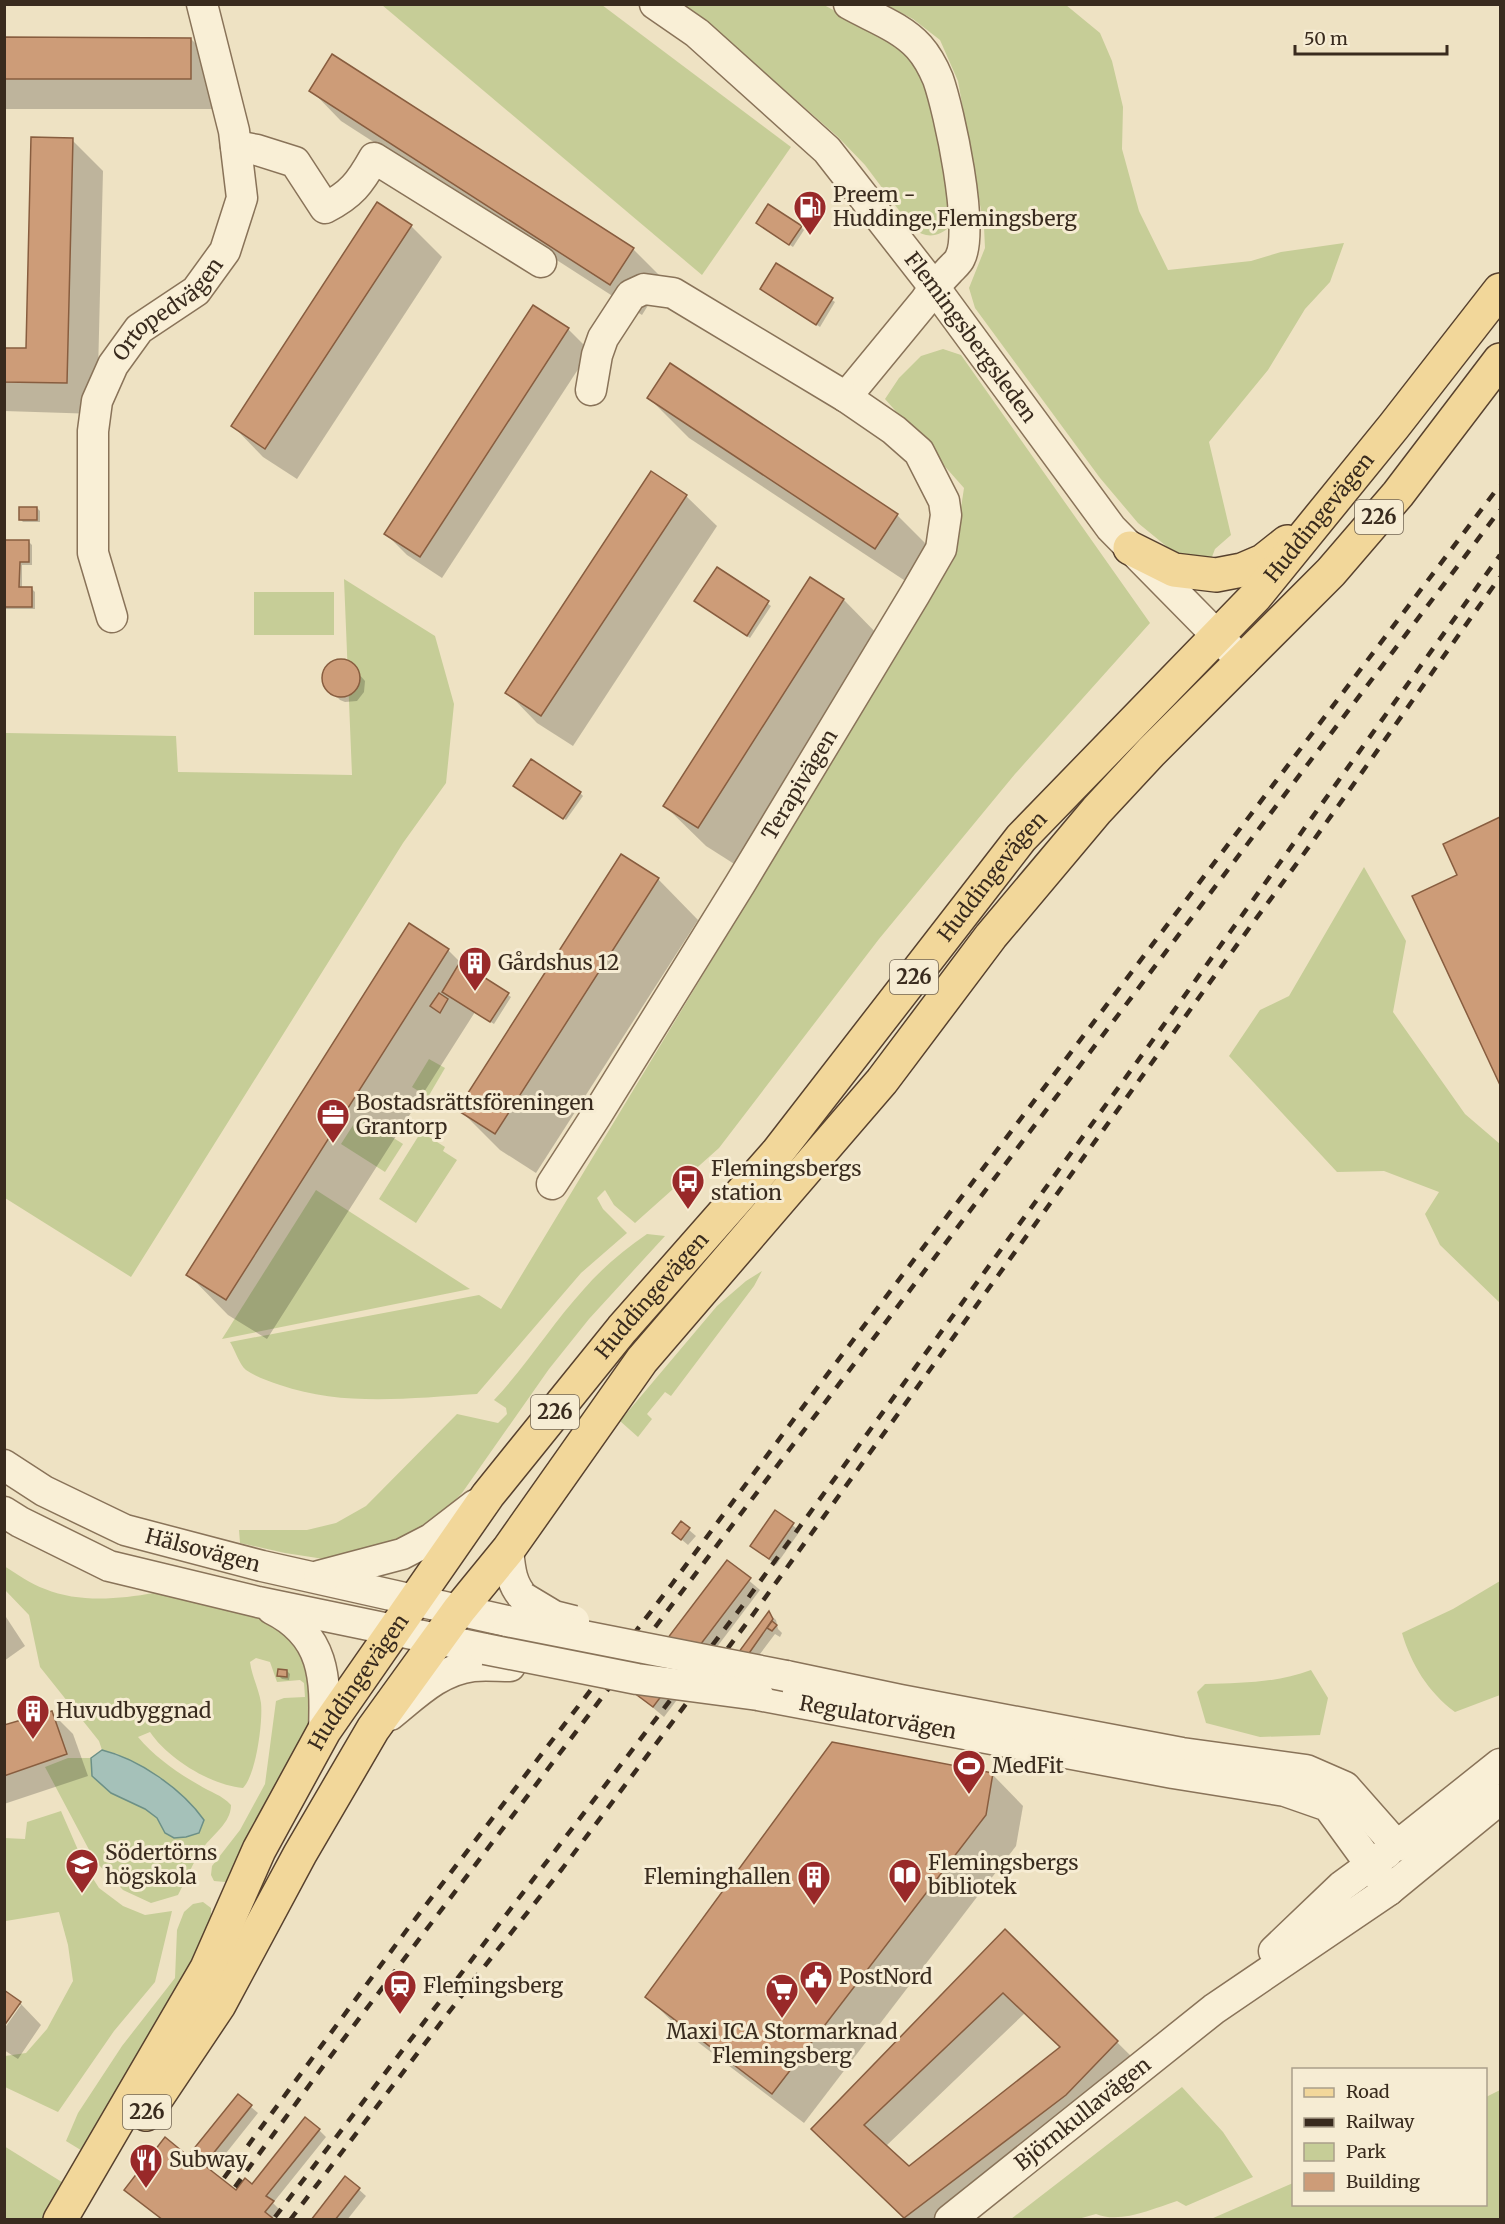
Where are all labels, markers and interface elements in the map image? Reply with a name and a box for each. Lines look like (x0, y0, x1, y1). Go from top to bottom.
scale bar (1295, 18, 1446, 56)
text: 50 m (1304, 27, 1348, 50)
place label: Preem - Huddinge,Flemingsberg (833, 181, 1077, 232)
fuel station icon: Preem - Huddinge,Flemingsberg (792, 189, 828, 236)
street label: Flemingsbergsleden (899, 246, 1043, 428)
street label: Ortopedvägen (106, 252, 229, 366)
street label: Huddingevägen (1258, 447, 1380, 588)
road number: 226 (1355, 500, 1403, 534)
street label: Terapivägen (756, 724, 843, 845)
street label: Huddingevägen (932, 805, 1053, 947)
building icon: Gårdshus 12 (457, 945, 493, 992)
place label: Gårdshus 12 (498, 949, 620, 976)
road number: 226 (890, 960, 938, 994)
place label: Bostadsrättsföreningen Grantorp (356, 1089, 594, 1140)
office icon: Bostadsrättsföreningen Grantorp (315, 1097, 351, 1144)
place label: Flemingsbergs station (711, 1155, 861, 1206)
bus stop icon: Flemingsbergs station (670, 1163, 706, 1210)
street label: Huddingevägen (589, 1226, 714, 1364)
road number: 226 (531, 1395, 579, 1429)
street label: Hälsovägen (142, 1522, 263, 1578)
street label: Huddingevägen (302, 1608, 414, 1755)
street label: Regulatorvägen (797, 1689, 959, 1745)
building icon: Huvudbyggnad (15, 1693, 51, 1740)
place label: Huvudbyggnad (56, 1697, 212, 1724)
sports icon: MedFit (951, 1748, 987, 1795)
place label: MedFit (992, 1752, 1064, 1779)
place label: Södertörns högskola (105, 1839, 217, 1890)
school or university icon: Södertörns högskola (64, 1847, 100, 1894)
place label: Flemingsbergs bibliotek (927, 1849, 1078, 1900)
library icon: Flemingsbergs bibliotek (887, 1857, 923, 1904)
building icon: Fleminghallen (796, 1859, 832, 1906)
place label: Fleminghallen (644, 1863, 791, 1890)
public building icon: PostNord (798, 1959, 834, 2006)
place label: PostNord (839, 1963, 933, 1990)
station icon: Flemingsberg (382, 1968, 418, 2015)
place label: Flemingsberg (423, 1972, 563, 1999)
supermarket icon: Maxi ICA Stormarknad Flemingsberg (764, 1972, 800, 2019)
place label: Maxi ICA Stormarknad Flemingsberg (666, 2018, 898, 2069)
street label: Björnkullavägen (1009, 2051, 1156, 2176)
legend (1292, 2068, 1487, 2206)
text: Road (1346, 2080, 1390, 2103)
road number: 226 (123, 2095, 171, 2129)
text: Railway (1346, 2110, 1415, 2133)
text: Park (1346, 2140, 1387, 2163)
restaurant icon: Subway (128, 2142, 164, 2189)
place label: Subway (169, 2146, 248, 2173)
text: Building (1346, 2170, 1420, 2193)

